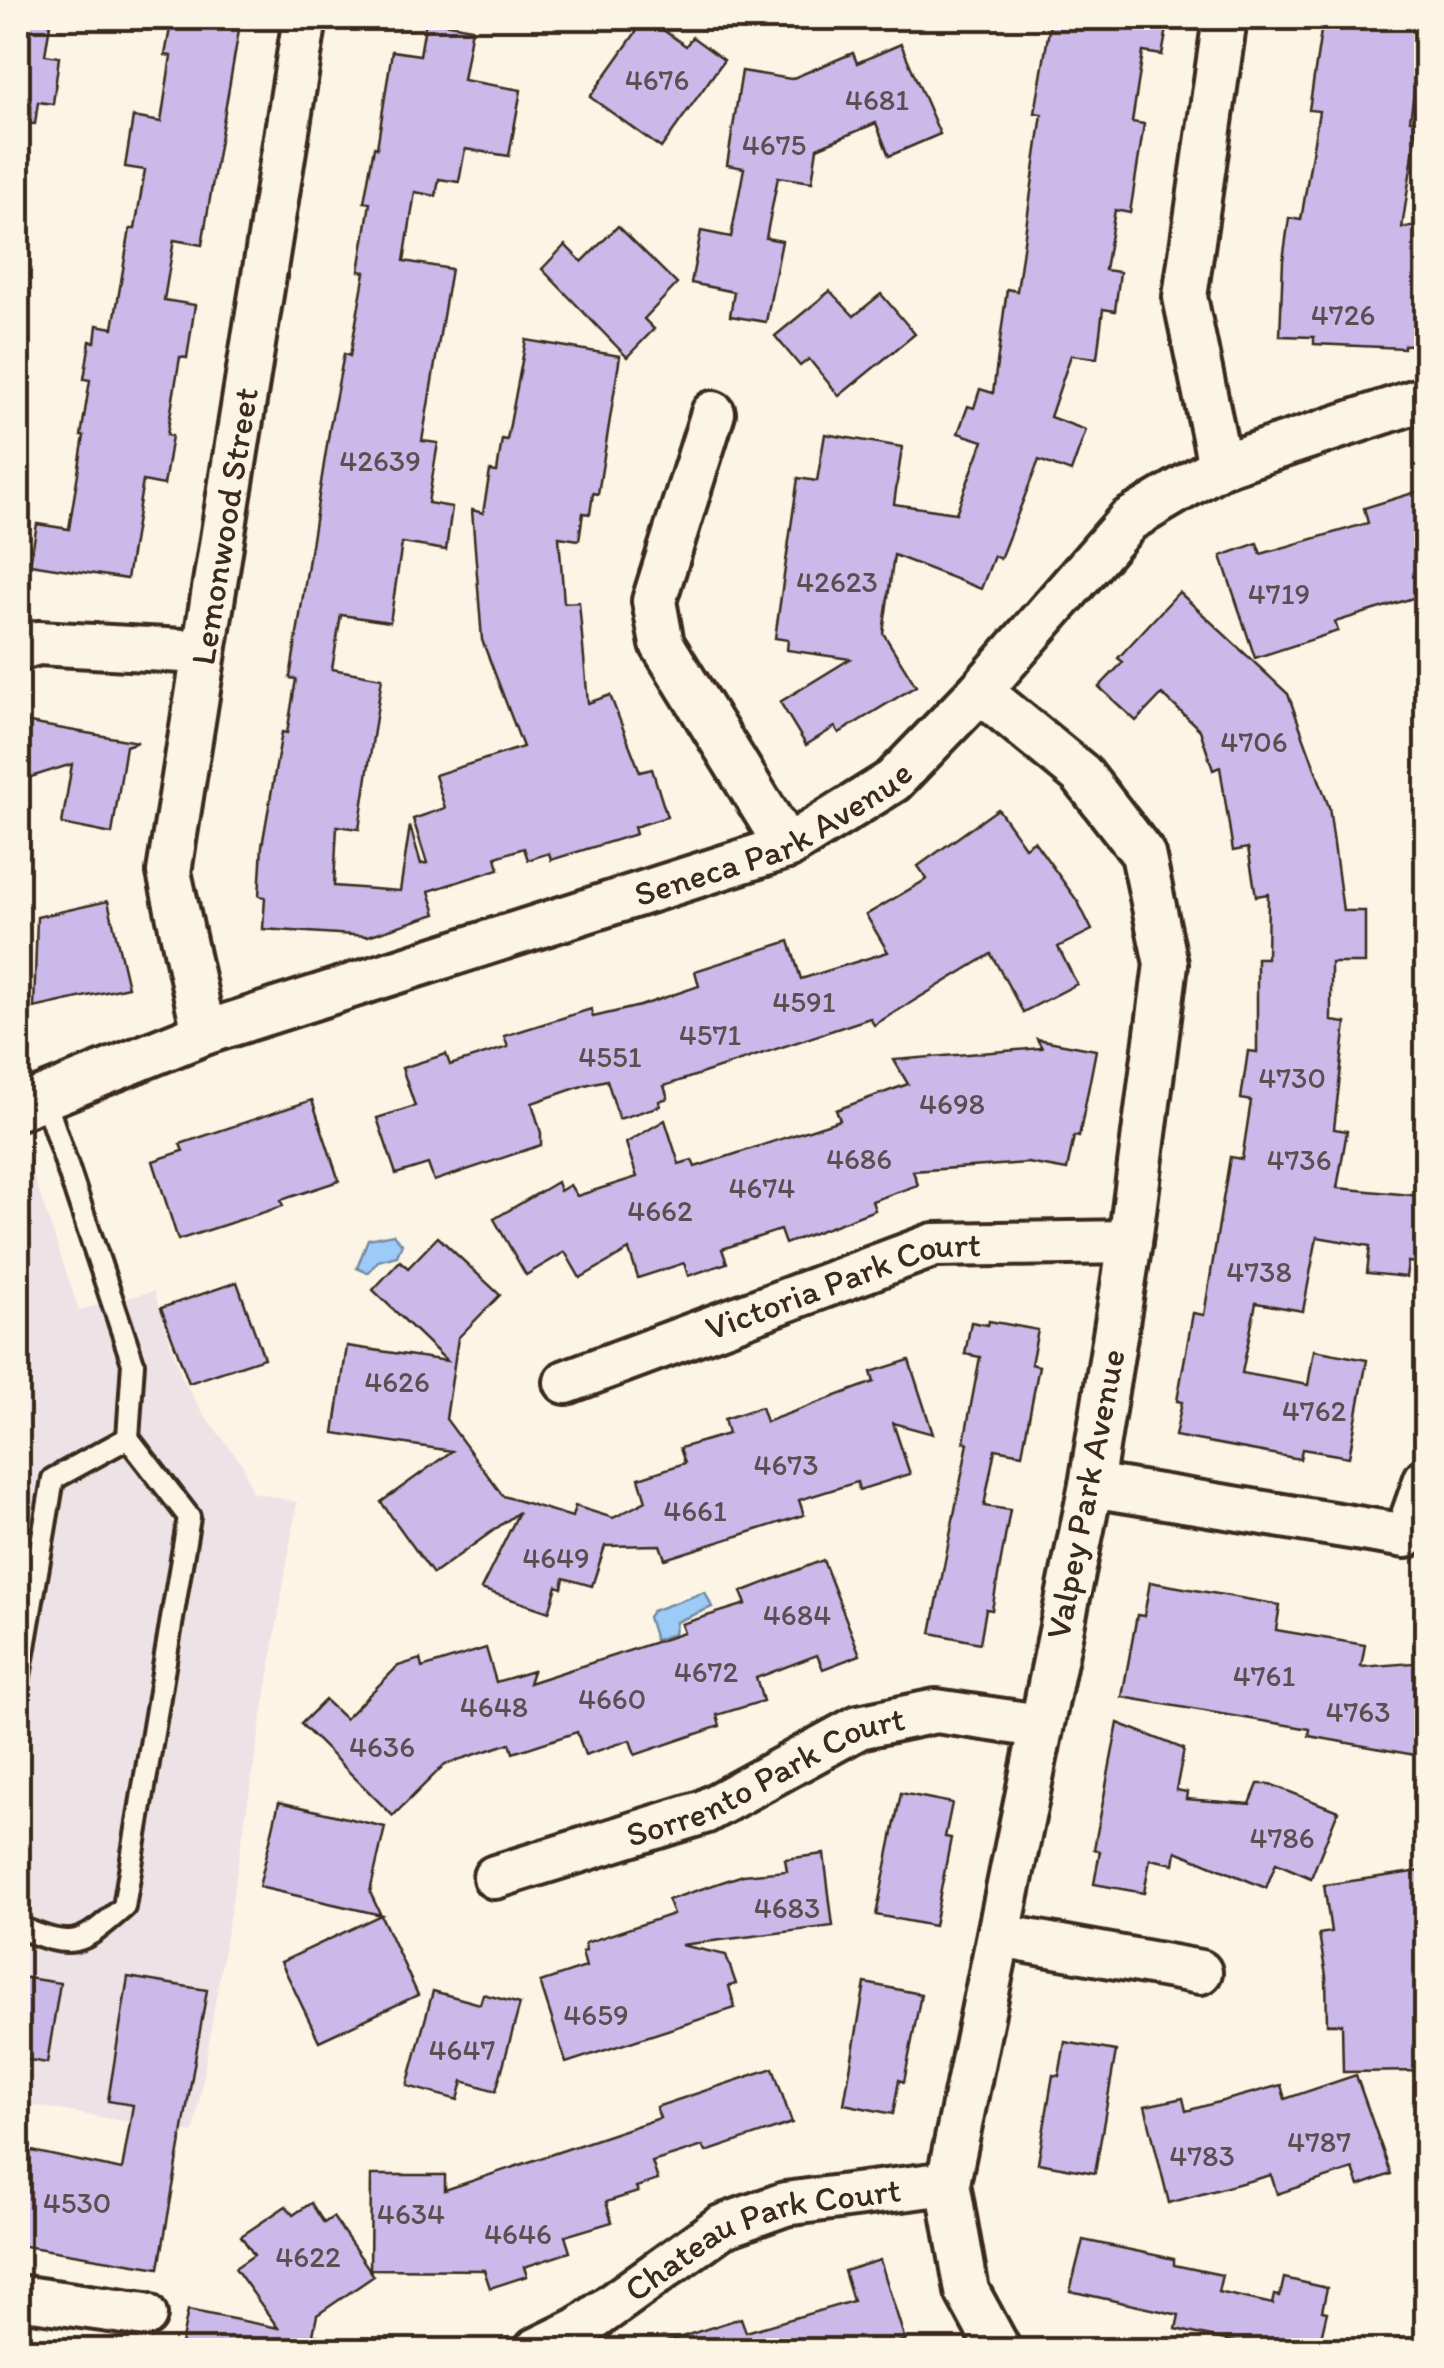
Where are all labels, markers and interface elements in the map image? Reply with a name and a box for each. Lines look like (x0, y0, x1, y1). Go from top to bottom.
house number: 4676 (625, 61, 689, 98)
house number: 4681 (845, 81, 909, 118)
house number: 4675 (742, 126, 806, 163)
house number: 4726 (1311, 296, 1375, 333)
street label: Lemonwood Street (181, 384, 267, 668)
house number: 42639 (339, 442, 421, 479)
house number: 42623 (796, 563, 878, 600)
house number: 4719 (1248, 575, 1310, 612)
house number: 4706 (1220, 723, 1288, 760)
street label: Seneca Park Avenue (629, 753, 921, 915)
house number: 4591 (772, 983, 836, 1020)
house number: 4571 (679, 1016, 741, 1053)
house number: 4551 (578, 1038, 642, 1075)
house number: 4730 (1258, 1059, 1326, 1096)
house number: 4698 (919, 1085, 985, 1122)
house number: 4686 (826, 1140, 892, 1177)
house number: 4736 (1266, 1141, 1332, 1178)
house number: 4674 (729, 1169, 795, 1206)
house number: 4662 (627, 1192, 693, 1229)
street label: Victoria Park Court (700, 1223, 981, 1349)
house number: 4738 (1226, 1253, 1292, 1290)
street label: Valpey Park Avenue (1036, 1345, 1134, 1643)
house number: 4626 (364, 1363, 430, 1400)
house number: 4762 (1282, 1392, 1346, 1429)
house number: 4673 (753, 1446, 819, 1483)
house number: 4661 (663, 1492, 727, 1529)
house number: 4649 (522, 1539, 590, 1576)
house number: 4684 (763, 1596, 831, 1633)
house number: 4672 (674, 1653, 738, 1690)
house number: 4761 (1233, 1657, 1295, 1694)
house number: 4660 (578, 1680, 646, 1717)
house number: 4648 (460, 1688, 528, 1725)
house number: 4763 (1325, 1693, 1391, 1730)
street label: Sorrento Park Court (621, 1697, 908, 1856)
house number: 4636 (349, 1728, 415, 1765)
house number: 4786 (1249, 1819, 1315, 1856)
house number: 4683 (754, 1889, 820, 1926)
house number: 4659 (563, 1996, 629, 2033)
house number: 4647 (429, 2031, 496, 2068)
house number: 4787 (1287, 2123, 1351, 2160)
house number: 4783 (1169, 2137, 1235, 2174)
street label: Chateau Park Court (616, 2168, 903, 2310)
house number: 4530 (43, 2184, 111, 2221)
house number: 4634 (377, 2195, 445, 2232)
house number: 4646 (484, 2215, 552, 2252)
house number: 4622 (275, 2238, 341, 2275)

